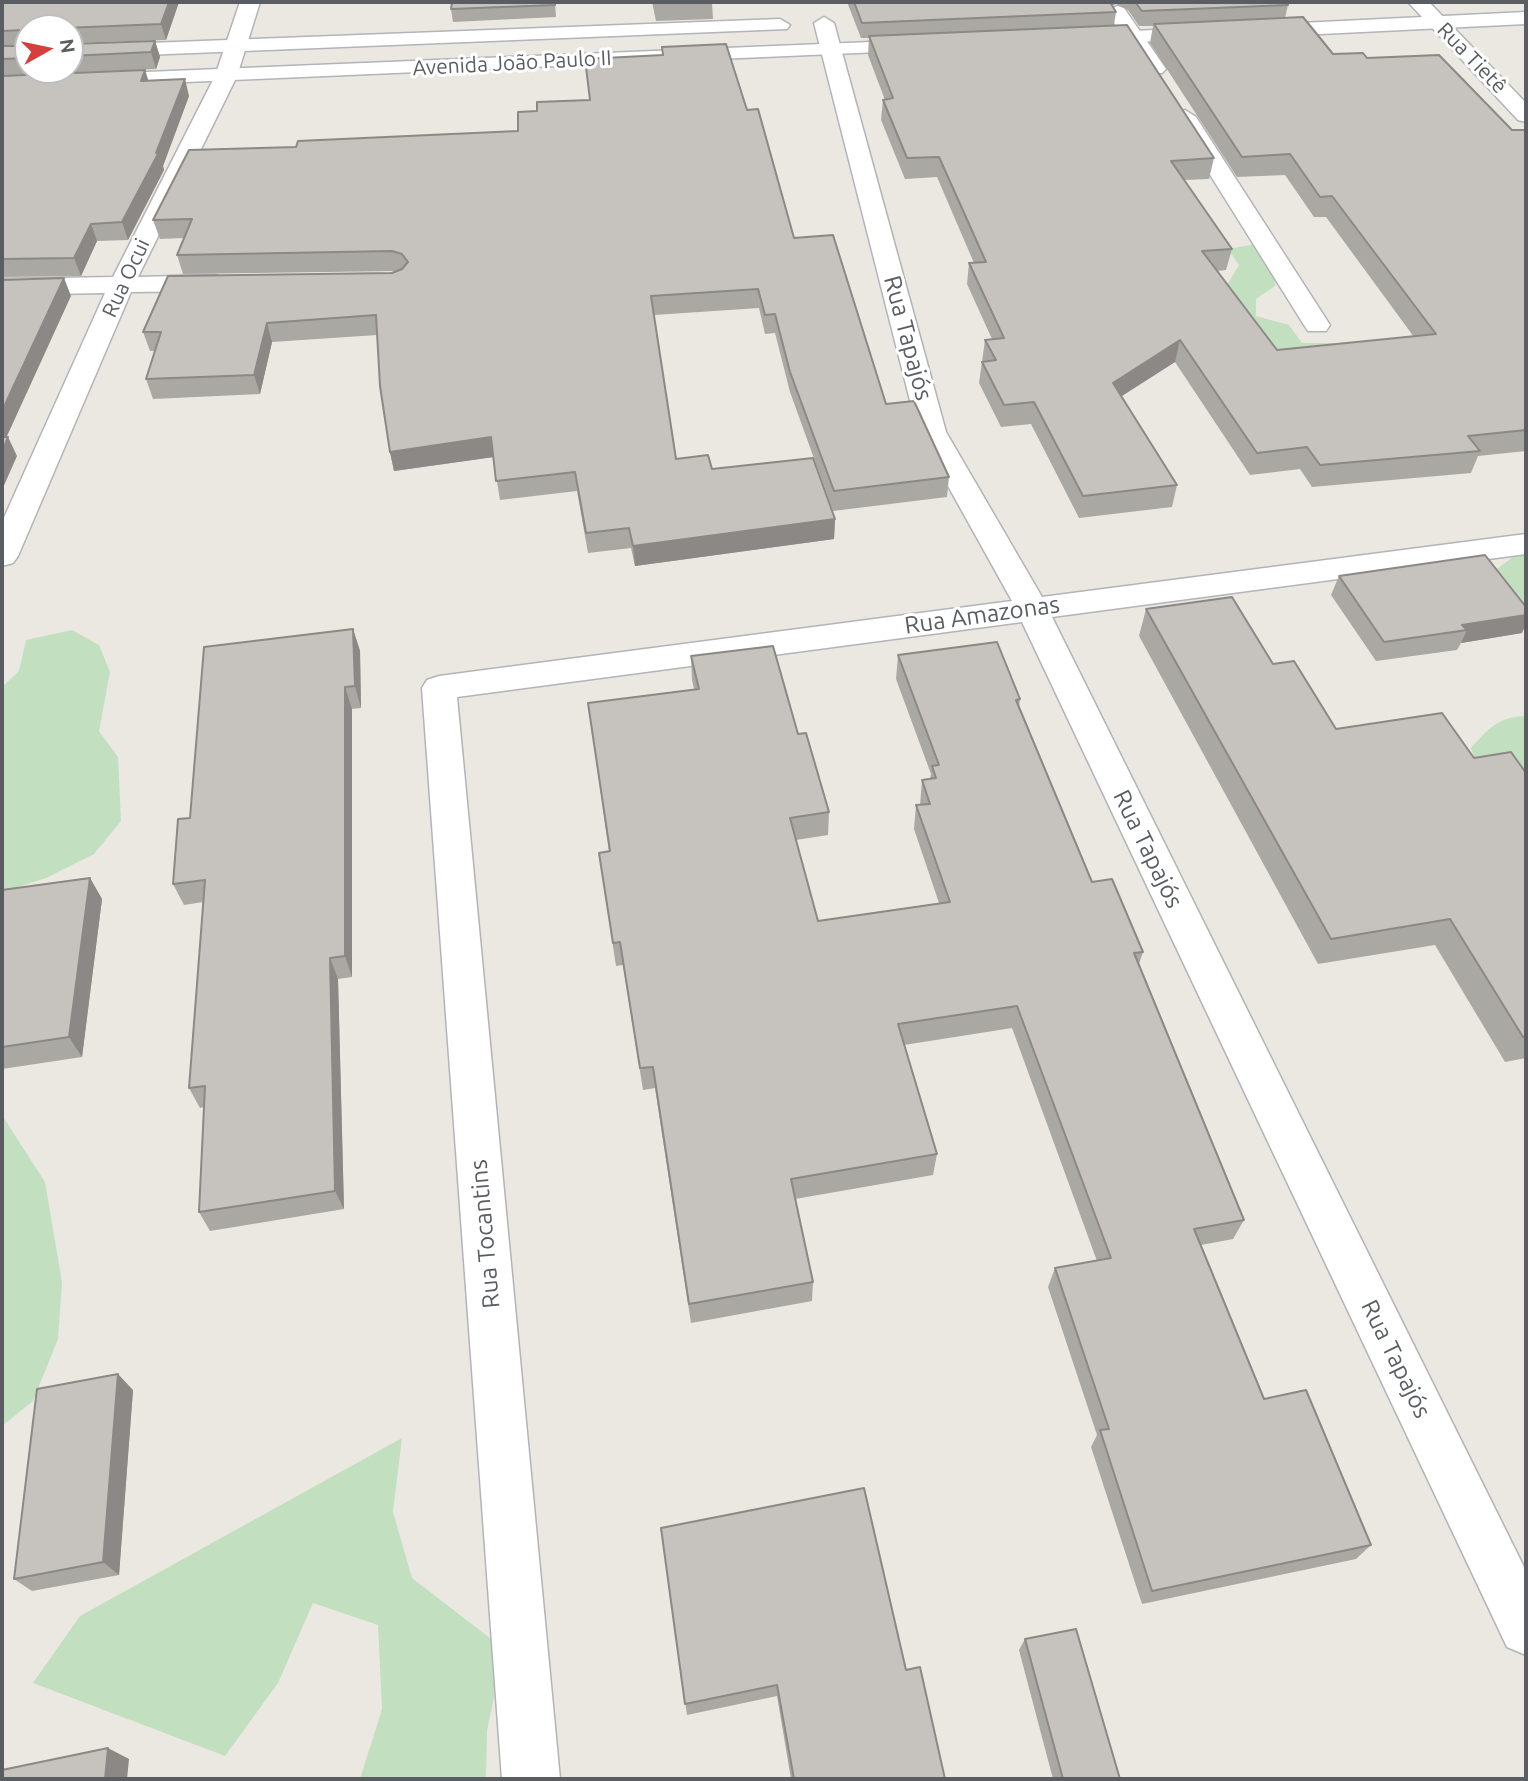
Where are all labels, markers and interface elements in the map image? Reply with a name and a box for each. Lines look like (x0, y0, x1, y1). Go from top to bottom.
north arrow (14, 14, 84, 84)
street label: Rua Tietê (1432, 17, 1512, 99)
text: N (56, 37, 80, 55)
street label: Avenida João Paulo II (412, 45, 612, 81)
street label: Rua Ocui (97, 235, 155, 321)
street label: Rua Tapajós (878, 273, 938, 403)
street label: Rua Amazonas (903, 590, 1061, 640)
street label: Rua Tapajós (1107, 785, 1189, 913)
street label: Rua Tocantins (464, 1158, 506, 1310)
street label: Rua Tapajós (1355, 1295, 1437, 1423)

